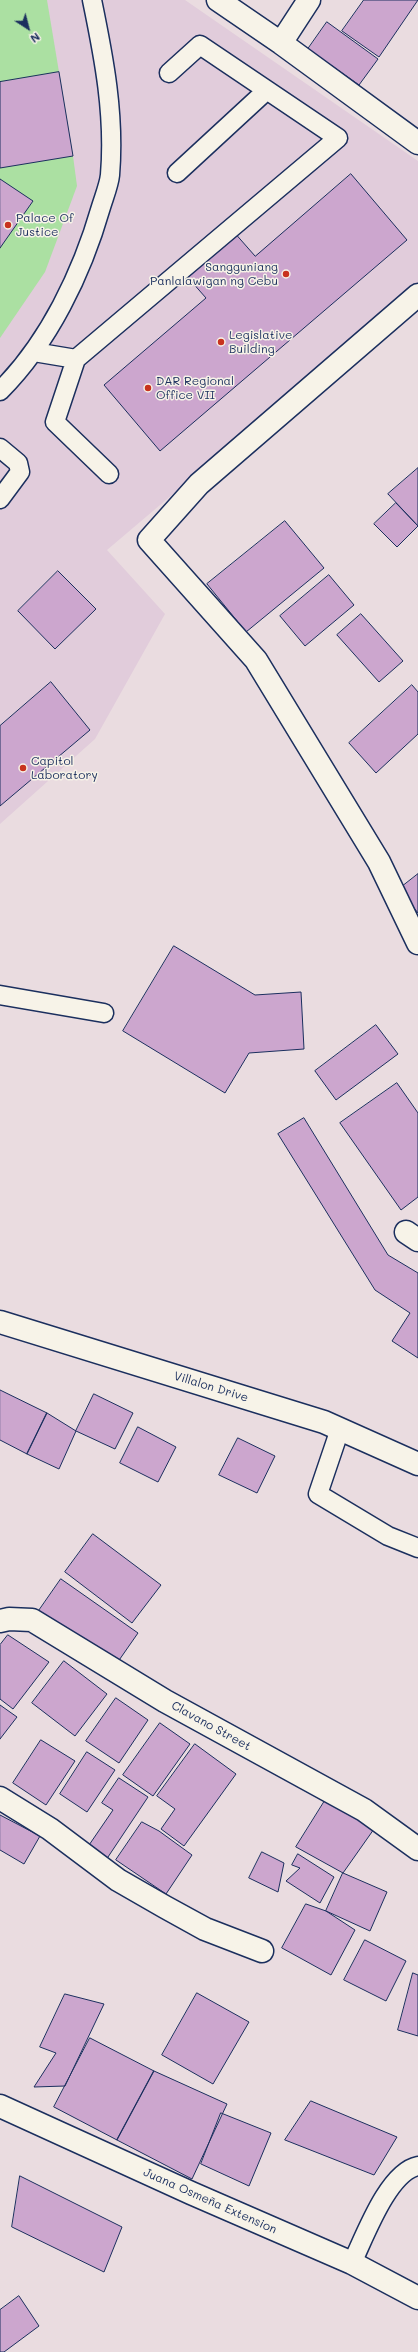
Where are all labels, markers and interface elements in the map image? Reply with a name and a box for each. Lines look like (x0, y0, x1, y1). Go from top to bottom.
north arrow (8, 8, 48, 48)
text: N (28, 30, 43, 47)
place label: Palace Of Justice (16, 211, 74, 239)
marker: Palace Of Justice (3, 220, 13, 230)
place label: Sangguniang Panlalawigan ng Cebu (150, 260, 278, 288)
marker: Sangguniang Panlalawigan ng Cebu (281, 269, 291, 279)
place label: Legislative Building (229, 328, 292, 356)
marker: Legislative Building (216, 337, 226, 347)
place label: DAR Regional Office VII (156, 374, 234, 402)
marker: DAR Regional Office VII (143, 383, 153, 393)
place label: Capitol Laboratory (31, 754, 98, 782)
marker: Capitol Laboratory (18, 763, 28, 773)
street label: Villalon Drive (172, 1369, 250, 1405)
street label: Clavano Street (169, 1698, 253, 1754)
street label: Juana Osmeña Extension (141, 2165, 279, 2237)

